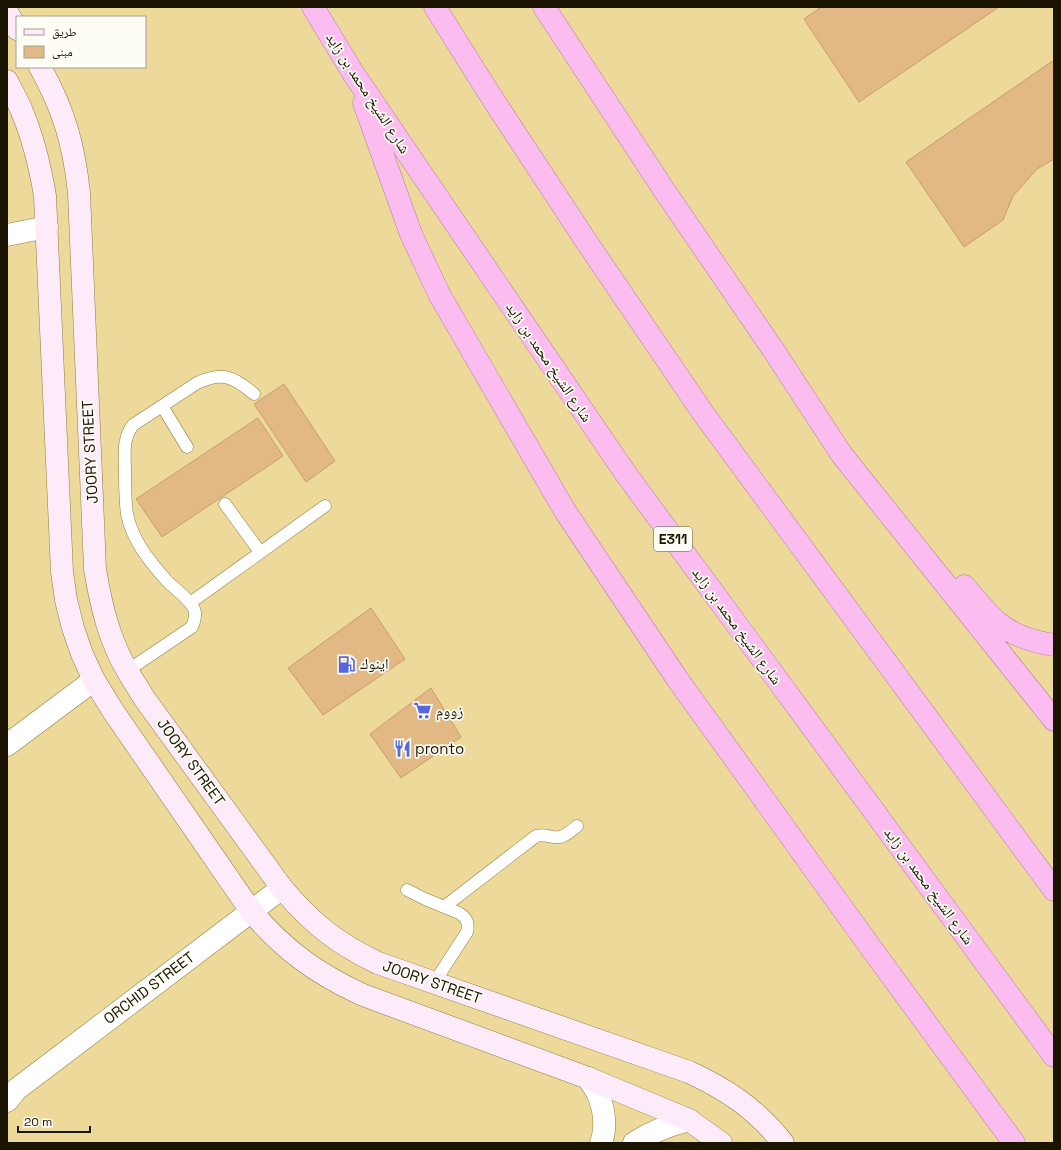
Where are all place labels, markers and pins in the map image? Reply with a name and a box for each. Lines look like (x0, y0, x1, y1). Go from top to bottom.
fuel station icon: اينوك (337, 654, 357, 674)
place label: اينوك (360, 654, 389, 673)
supermarket icon: زووم (413, 701, 433, 721)
place label: زووم (436, 701, 463, 721)
restaurant icon: pronto (392, 739, 412, 759)
place label: pronto (415, 739, 464, 758)

